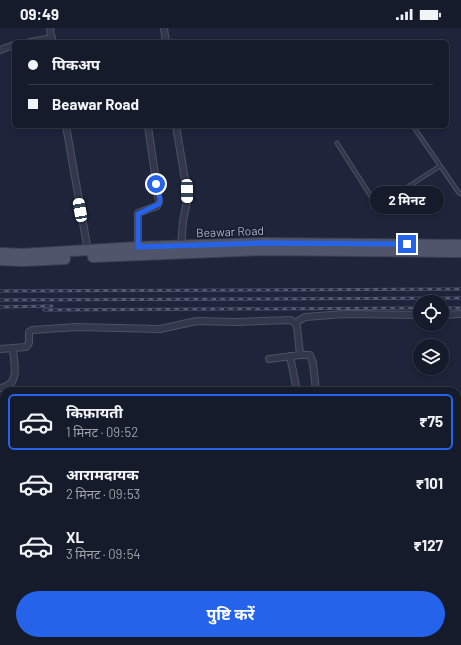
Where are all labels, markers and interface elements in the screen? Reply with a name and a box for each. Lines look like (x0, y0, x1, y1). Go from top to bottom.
text: 09:49 (20, 5, 59, 23)
text: पिकअप (52, 55, 100, 73)
text: Beawar Road (52, 95, 139, 113)
route start (147, 175, 165, 193)
car (181, 179, 193, 203)
callout: 2 मिनट (370, 186, 444, 214)
text: 2 मिनट (388, 192, 426, 208)
car (72, 197, 88, 223)
street label: Beawar Road (196, 223, 264, 239)
route end (398, 235, 416, 253)
map controls (413, 295, 449, 375)
button: locate (413, 295, 449, 331)
button: layers (413, 339, 449, 375)
text: किफ़ायती (66, 403, 123, 421)
icon: car (18, 404, 54, 440)
text: ₹75 (419, 412, 443, 430)
text: 1 मिनट · 09:52 (66, 424, 138, 440)
text: आरामदायक (66, 465, 139, 483)
icon: car (18, 466, 54, 502)
text: ₹101 (415, 474, 443, 492)
text: 2 मिनट · 09:53 (66, 486, 140, 502)
icon: car (18, 528, 54, 564)
text: XL (66, 528, 84, 546)
text: ₹127 (413, 536, 443, 554)
text: 3 मिनट · 09:54 (66, 546, 141, 562)
button: पुष्टि करें (16, 591, 445, 637)

